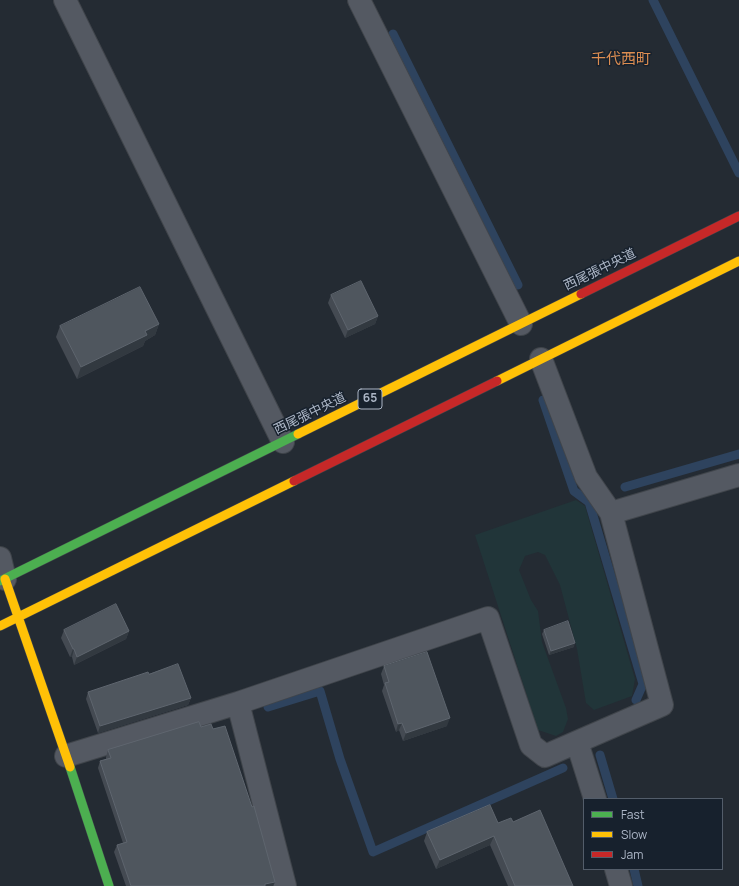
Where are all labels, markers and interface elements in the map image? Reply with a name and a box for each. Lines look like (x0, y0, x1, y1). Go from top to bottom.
district label: 千代西町 (591, 51, 651, 69)
street label: 西尾張中央道 (562, 246, 638, 294)
road number: 65 (358, 389, 382, 409)
street label: 西尾張中央道 (272, 390, 348, 438)
legend (583, 798, 723, 870)
text: Fast (621, 806, 645, 823)
text: Slow (621, 826, 647, 843)
text: Jam (621, 846, 643, 863)

